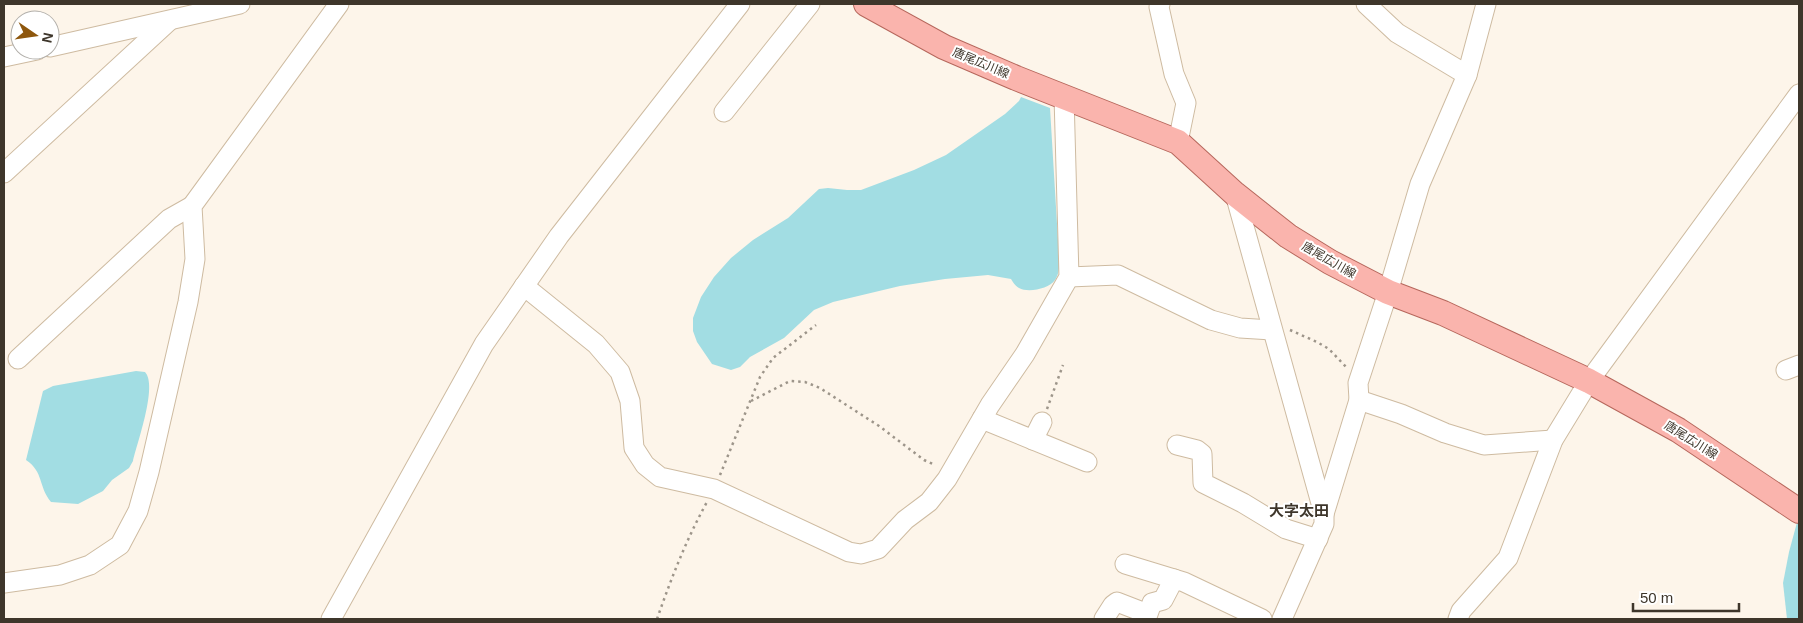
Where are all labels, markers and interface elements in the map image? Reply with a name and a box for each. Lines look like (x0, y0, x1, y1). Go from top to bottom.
north arrow (10, 10, 60, 60)
text: N (39, 31, 57, 45)
street label: 唐尾広川線 (951, 45, 1011, 81)
street label: 唐尾広川線 (1300, 239, 1358, 281)
street label: 唐尾広川線 (1662, 418, 1720, 462)
district label: 大字太田 (1269, 502, 1329, 519)
scale bar (1633, 580, 1739, 612)
text: 50 m (1640, 589, 1673, 606)

